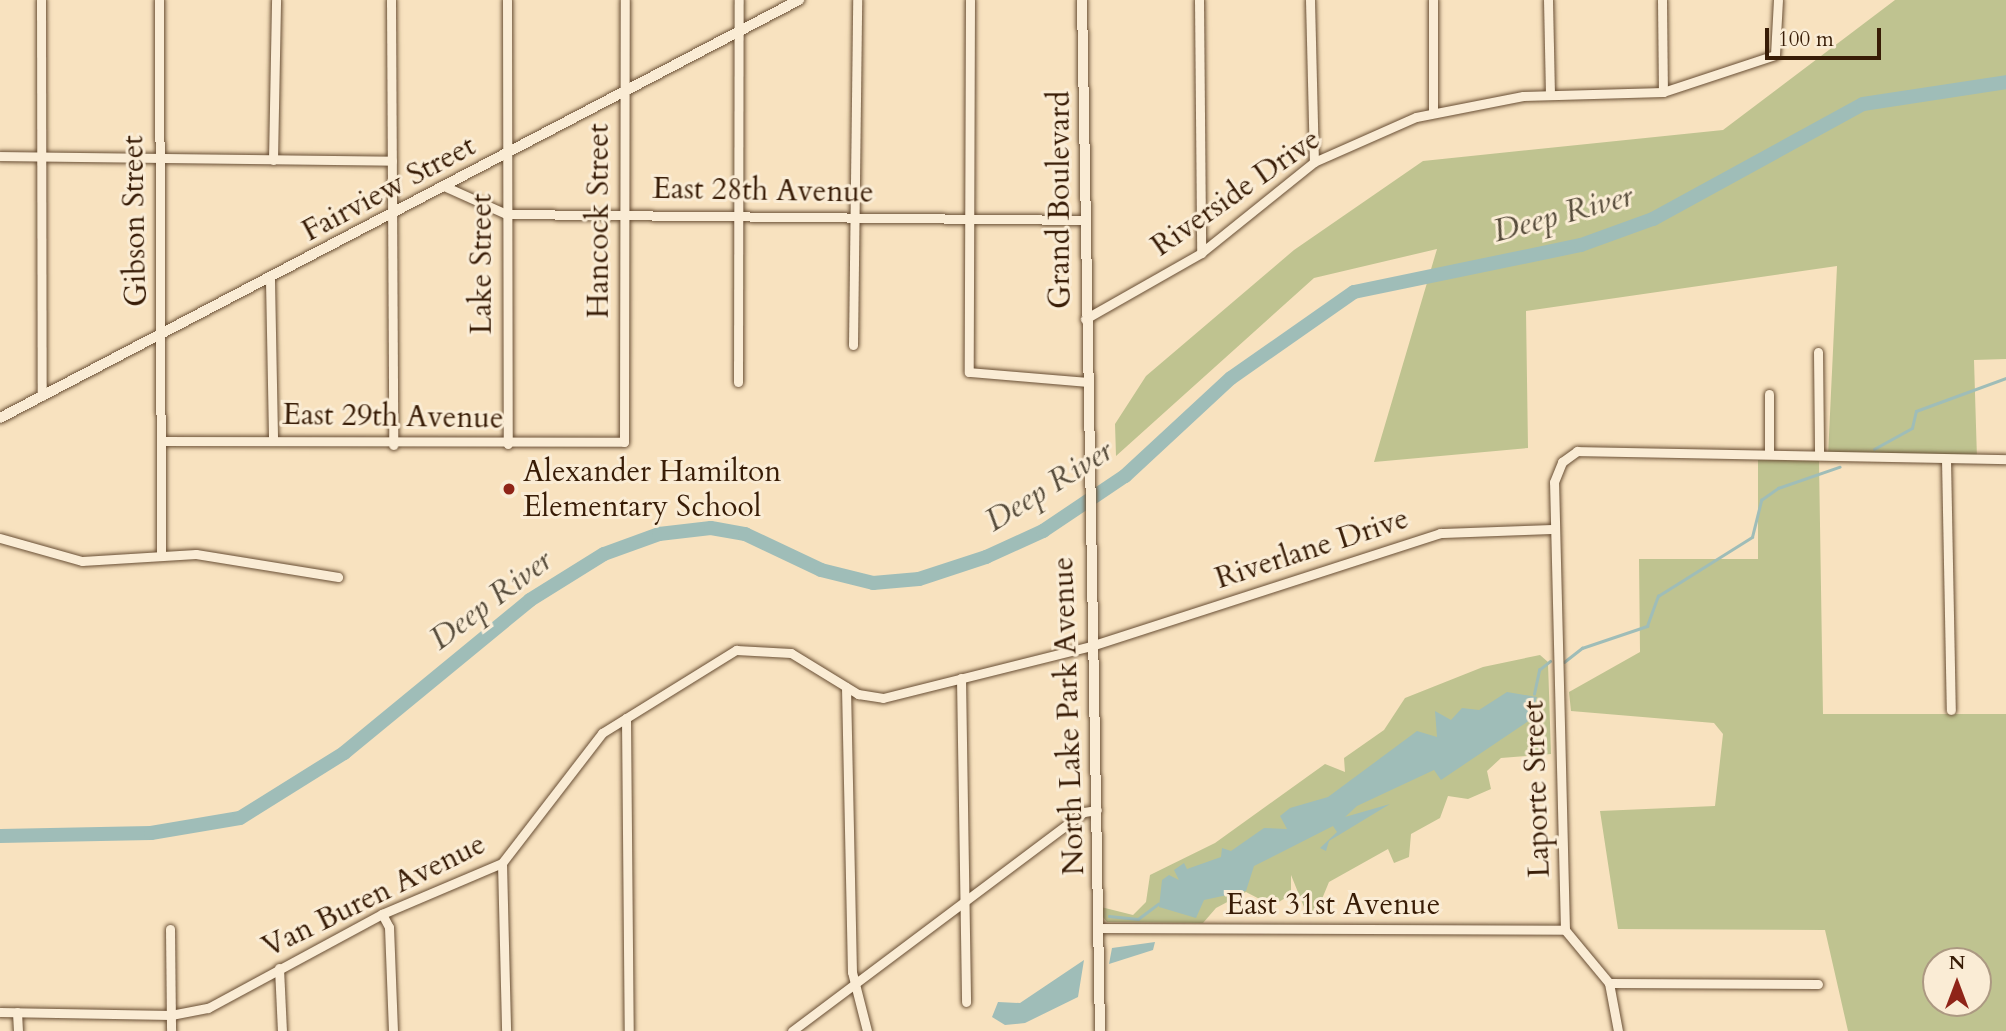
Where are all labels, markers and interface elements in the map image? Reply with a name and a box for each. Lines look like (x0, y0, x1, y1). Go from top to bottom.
scale bar (1768, 14, 1884, 58)
text: 100 m (1778, 25, 1834, 54)
street label: Grand Boulevard (1042, 91, 1078, 309)
street label: Riverside Drive (1145, 122, 1327, 264)
street label: Hancock Street (581, 124, 617, 318)
street label: Fairview Street (296, 128, 482, 250)
street label: Gibson Street (116, 135, 154, 307)
street label: East 28th Avenue (652, 171, 874, 211)
water label: Deep River (1489, 177, 1637, 251)
street label: Lake Street (464, 193, 500, 335)
street label: East 29th Avenue (282, 397, 504, 437)
water label: Deep River (978, 432, 1120, 540)
place label: Alexander Hamilton Elementary School (523, 454, 781, 524)
marker: Alexander Hamilton Elementary School (501, 481, 517, 497)
street label: Riverlane Drive (1211, 501, 1413, 597)
water label: Deep River (422, 542, 560, 658)
street label: North Lake Park Avenue (1045, 556, 1093, 876)
street label: Laporte Street (1516, 700, 1558, 878)
street label: Van Buren Avenue (256, 826, 492, 966)
street label: East 31st Avenue (1226, 887, 1440, 923)
north arrow (1922, 947, 1992, 1017)
text: N (1949, 950, 1965, 976)

